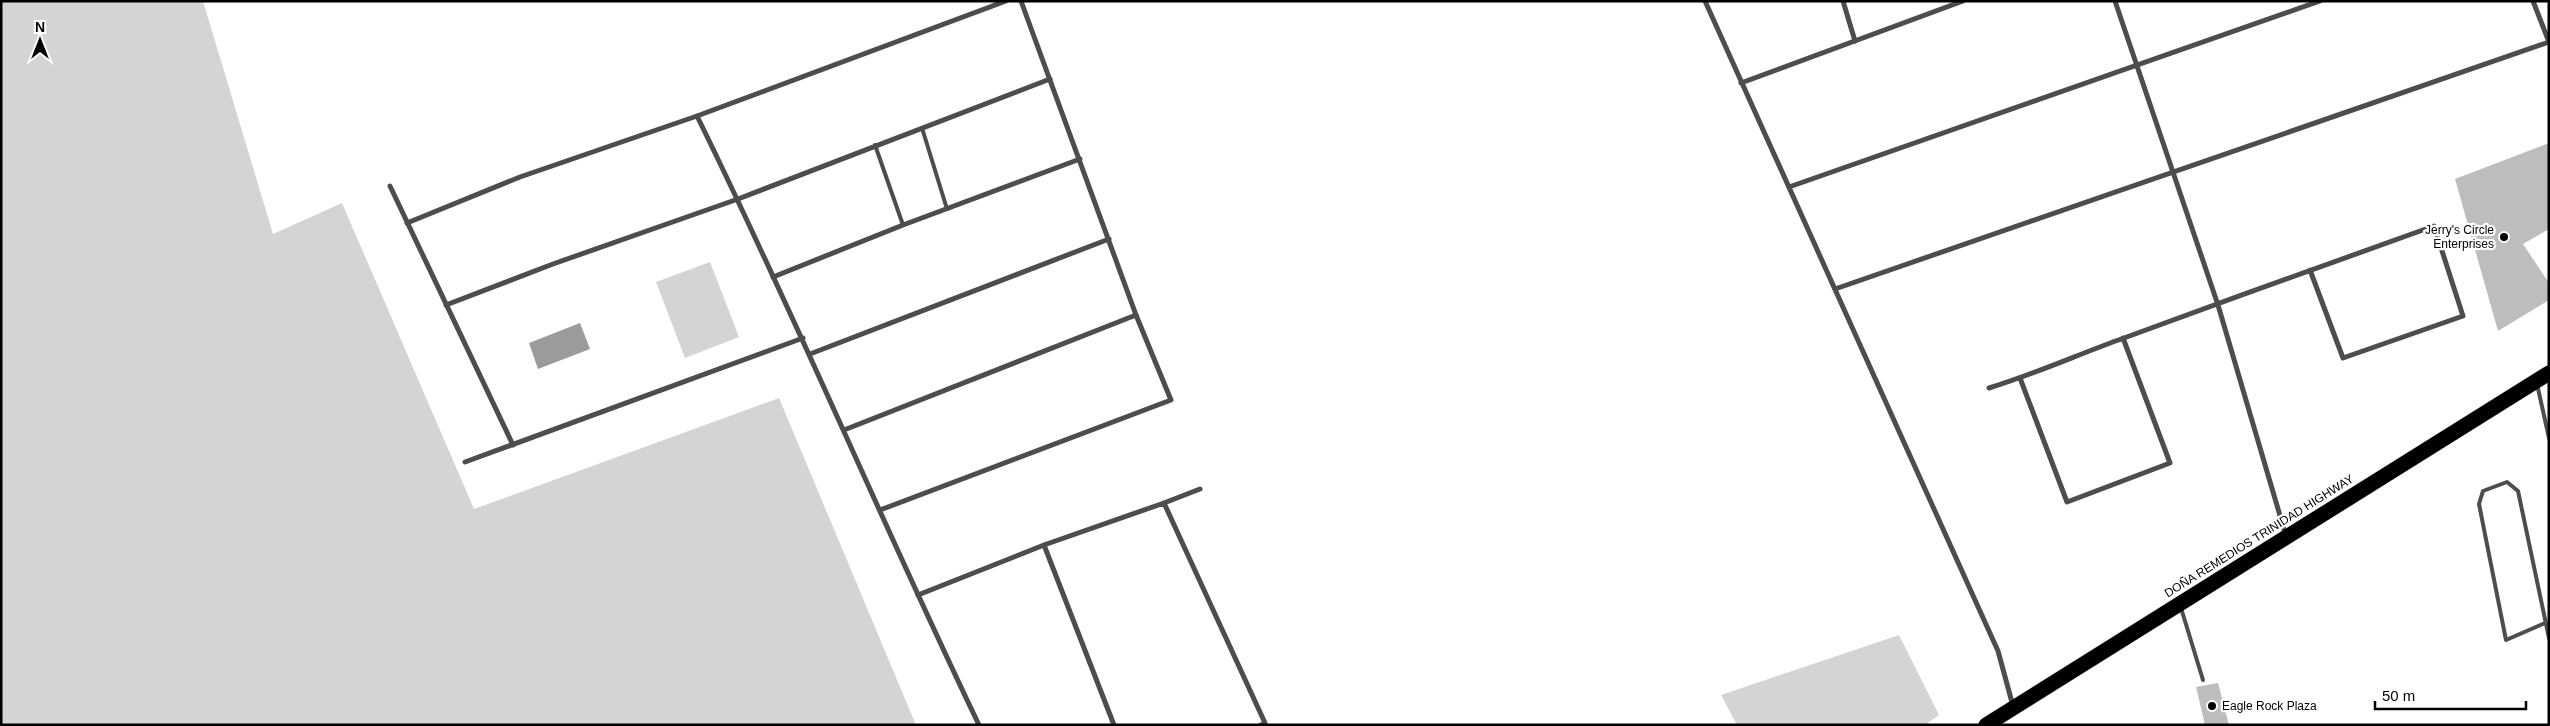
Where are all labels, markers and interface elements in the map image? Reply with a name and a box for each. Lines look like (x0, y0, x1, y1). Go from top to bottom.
north arrow (15, 15, 65, 65)
text: N (35, 19, 45, 35)
place label: Jerry's Circle Enterprises (2425, 223, 2494, 251)
marker: Jerry's Circle Enterprises (2498, 231, 2510, 243)
street label: DOÑA REMEDIOS TRINIDAD HIGHWAY (2162, 472, 2356, 600)
scale bar (2375, 678, 2526, 710)
text: 50 m (2382, 687, 2415, 704)
place label: Eagle Rock Plaza (2222, 699, 2317, 713)
marker: Eagle Rock Plaza (2206, 700, 2218, 712)

